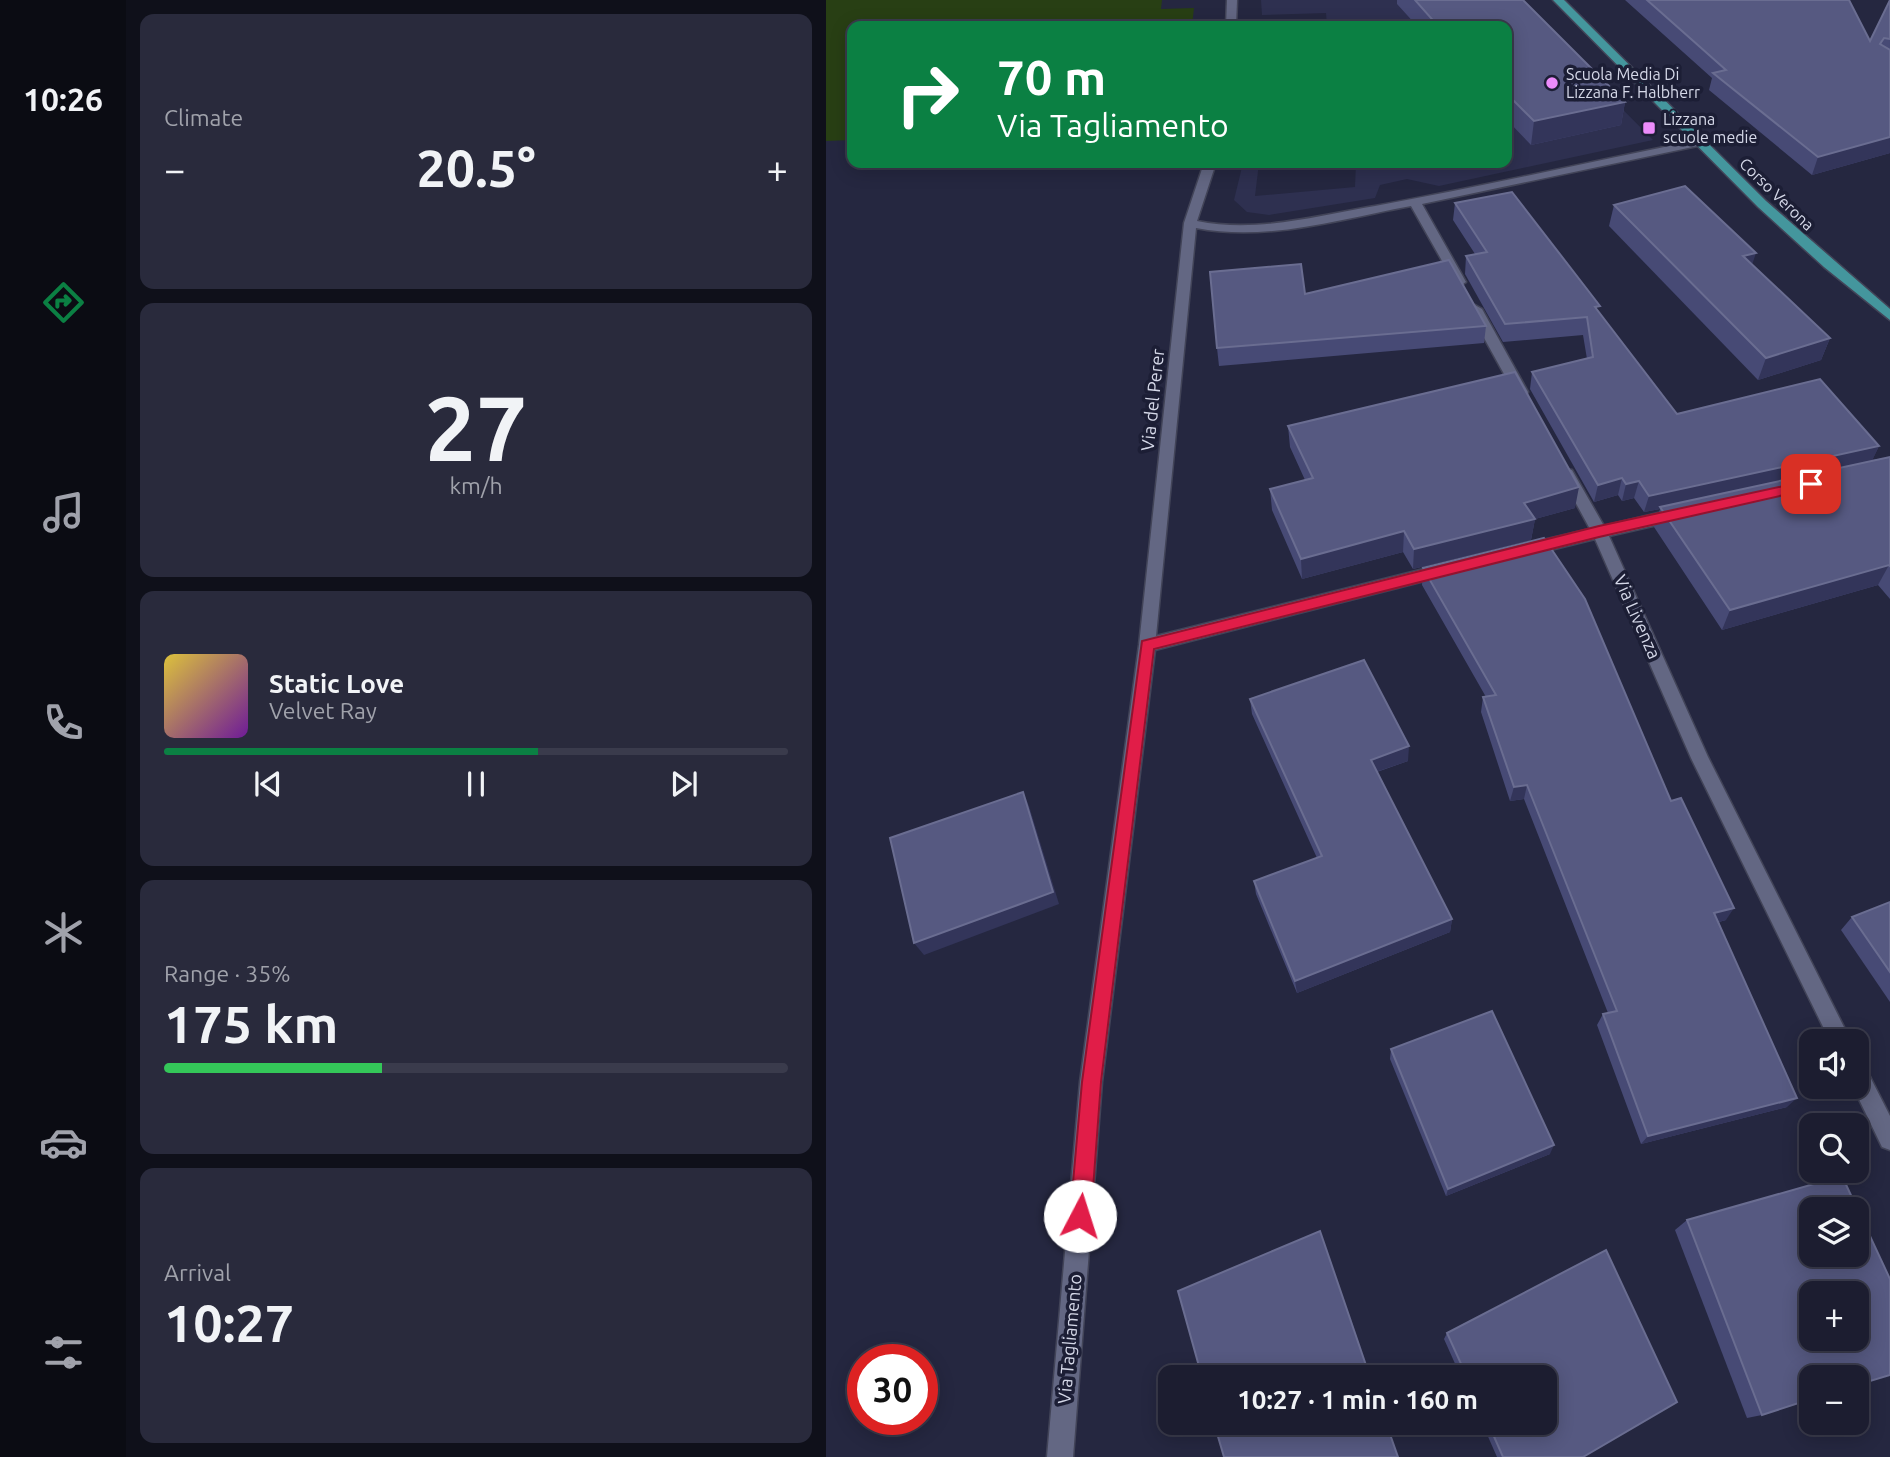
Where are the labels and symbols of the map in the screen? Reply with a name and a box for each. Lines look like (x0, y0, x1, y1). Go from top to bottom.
place label: Scuola Media Di Lizzana F. Halbherr (1566, 65, 1700, 101)
marker: Scuola Media Di Lizzana F. Halbherr (1544, 75, 1560, 91)
place label: Lizzana scuole medie (1663, 110, 1757, 146)
marker: Lizzana scuole medie (1641, 120, 1657, 136)
street label: Corso Verona (1736, 154, 1818, 234)
street label: Via del Perer (1137, 347, 1167, 452)
pin (1781, 454, 1841, 514)
street label: Via Livenza (1611, 572, 1665, 662)
position arrow (1043, 1179, 1117, 1253)
street label: Via Tagliamento (1053, 1273, 1085, 1405)
speed limit sign: 30 (847, 1344, 938, 1435)

